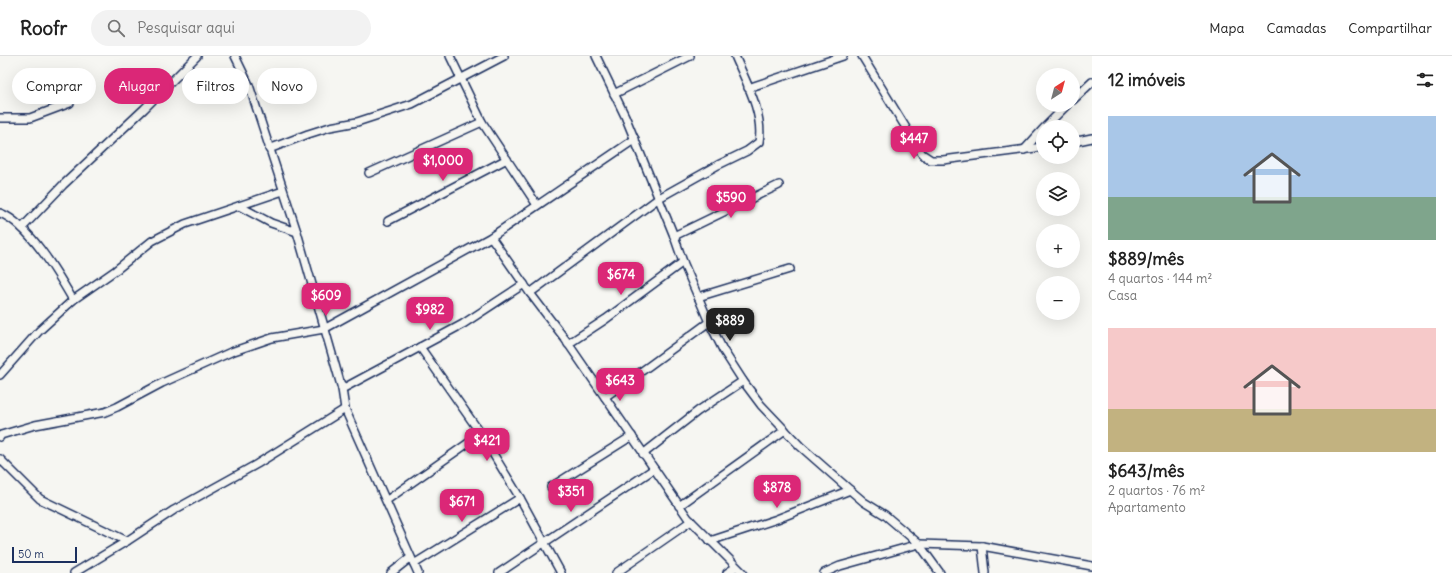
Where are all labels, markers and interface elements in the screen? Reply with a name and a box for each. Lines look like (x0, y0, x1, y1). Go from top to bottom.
search box (91, 10, 371, 46)
text: Roofr (20, 16, 67, 40)
icon: search (105, 17, 127, 39)
text: Pesquisar aqui (137, 18, 235, 37)
text: Mapa (1209, 19, 1244, 37)
text: Camadas (1266, 19, 1326, 37)
text: Compartilhar (1348, 19, 1432, 37)
chip: Comprar (12, 68, 96, 104)
chip: Alugar (104, 68, 174, 104)
chip: Filtros (182, 68, 249, 104)
chip: Novo (257, 68, 317, 104)
north arrow (1036, 68, 1080, 112)
map controls (1036, 68, 1080, 320)
text: 12 imóveis (1108, 69, 1185, 91)
icon: filters (1414, 69, 1436, 91)
button: locate (1036, 120, 1080, 164)
pin: $447 (890, 126, 938, 160)
text: $447 (900, 130, 928, 147)
icon: home (1236, 142, 1308, 214)
pin: $1,000 (410, 148, 476, 182)
text: $1,000 (423, 152, 463, 169)
button: layers (1036, 172, 1080, 216)
pin: $590 (707, 185, 755, 219)
text: $590 (716, 189, 746, 206)
button: + (1036, 224, 1080, 268)
text: $889/mês (1108, 248, 1184, 270)
pin: $674 (597, 262, 645, 296)
text: $674 (607, 266, 635, 283)
text: 4 quartos · 144 m² (1108, 270, 1212, 287)
button: − (1036, 276, 1080, 320)
pin: $609 (302, 283, 350, 317)
text: $609 (311, 287, 341, 304)
text: Casa (1108, 287, 1137, 304)
pin: $982 (406, 297, 454, 331)
text: $982 (415, 301, 445, 318)
pin: $889 (706, 308, 754, 342)
text: $889 (715, 312, 745, 329)
icon: home (1236, 354, 1308, 426)
pin: $643 (596, 368, 644, 402)
text: $643 (605, 372, 635, 389)
pin: $421 (463, 428, 511, 462)
text: $421 (473, 432, 501, 449)
text: $643/mês (1108, 460, 1184, 482)
pin: $878 (753, 475, 801, 509)
pin: $351 (547, 479, 595, 513)
text: $878 (763, 479, 791, 496)
text: 2 quartos · 76 m² (1108, 482, 1205, 499)
text: $351 (557, 483, 585, 500)
pin: $671 (438, 489, 486, 523)
text: $671 (449, 493, 475, 510)
text: Apartamento (1108, 499, 1186, 516)
scale bar (12, 545, 77, 564)
text: 50 m (18, 547, 44, 561)

